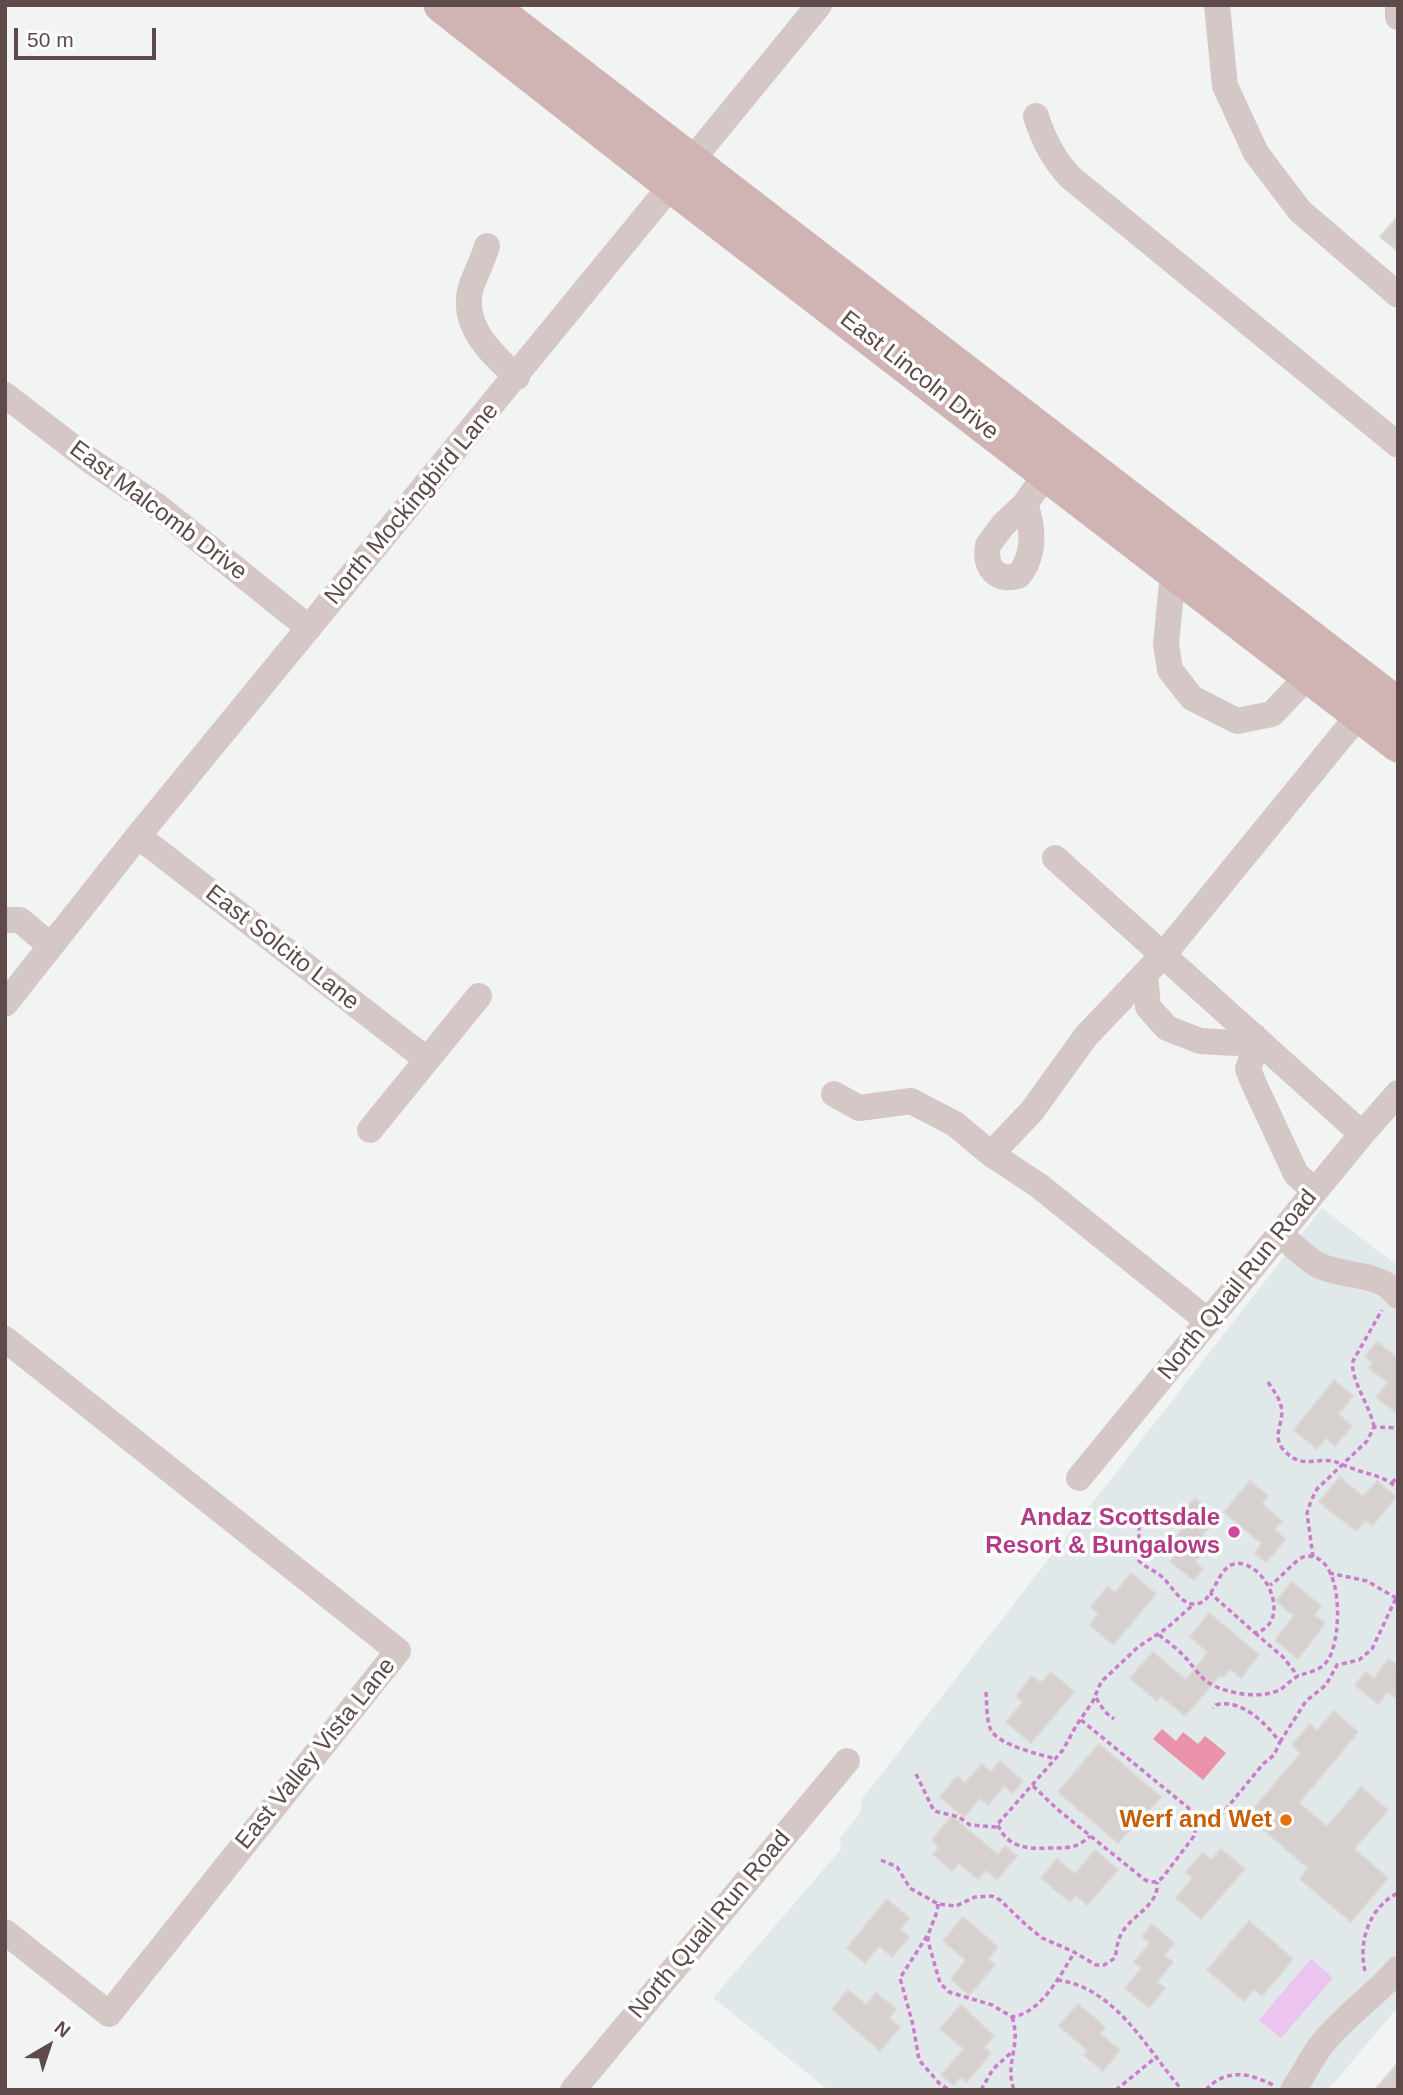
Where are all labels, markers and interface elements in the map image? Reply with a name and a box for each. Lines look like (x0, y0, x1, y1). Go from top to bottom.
scale bar (18, 14, 159, 58)
text: 50 m (27, 28, 74, 51)
street label: East Lincoln Drive (834, 305, 1004, 447)
street label: North Mockingbird Lane (319, 397, 505, 611)
street label: East Malcomb Drive (64, 435, 252, 587)
street label: East Solcito Lane (200, 879, 364, 1017)
street label: North Quail Run Road (1153, 1184, 1323, 1386)
place label: Andaz Scottsdale Resort & Bungalows (985, 1504, 1220, 1560)
marker: Andaz Scottsdale Resort & Bungalows (1226, 1524, 1242, 1540)
street label: East Valley Vista Lane (230, 1652, 402, 1856)
place label: Werf and Wet (1120, 1806, 1272, 1834)
marker: Werf and Wet (1278, 1812, 1294, 1828)
street label: North Quail Run Road (623, 1825, 797, 2025)
north arrow (14, 2011, 84, 2081)
text: N (51, 2017, 74, 2042)

